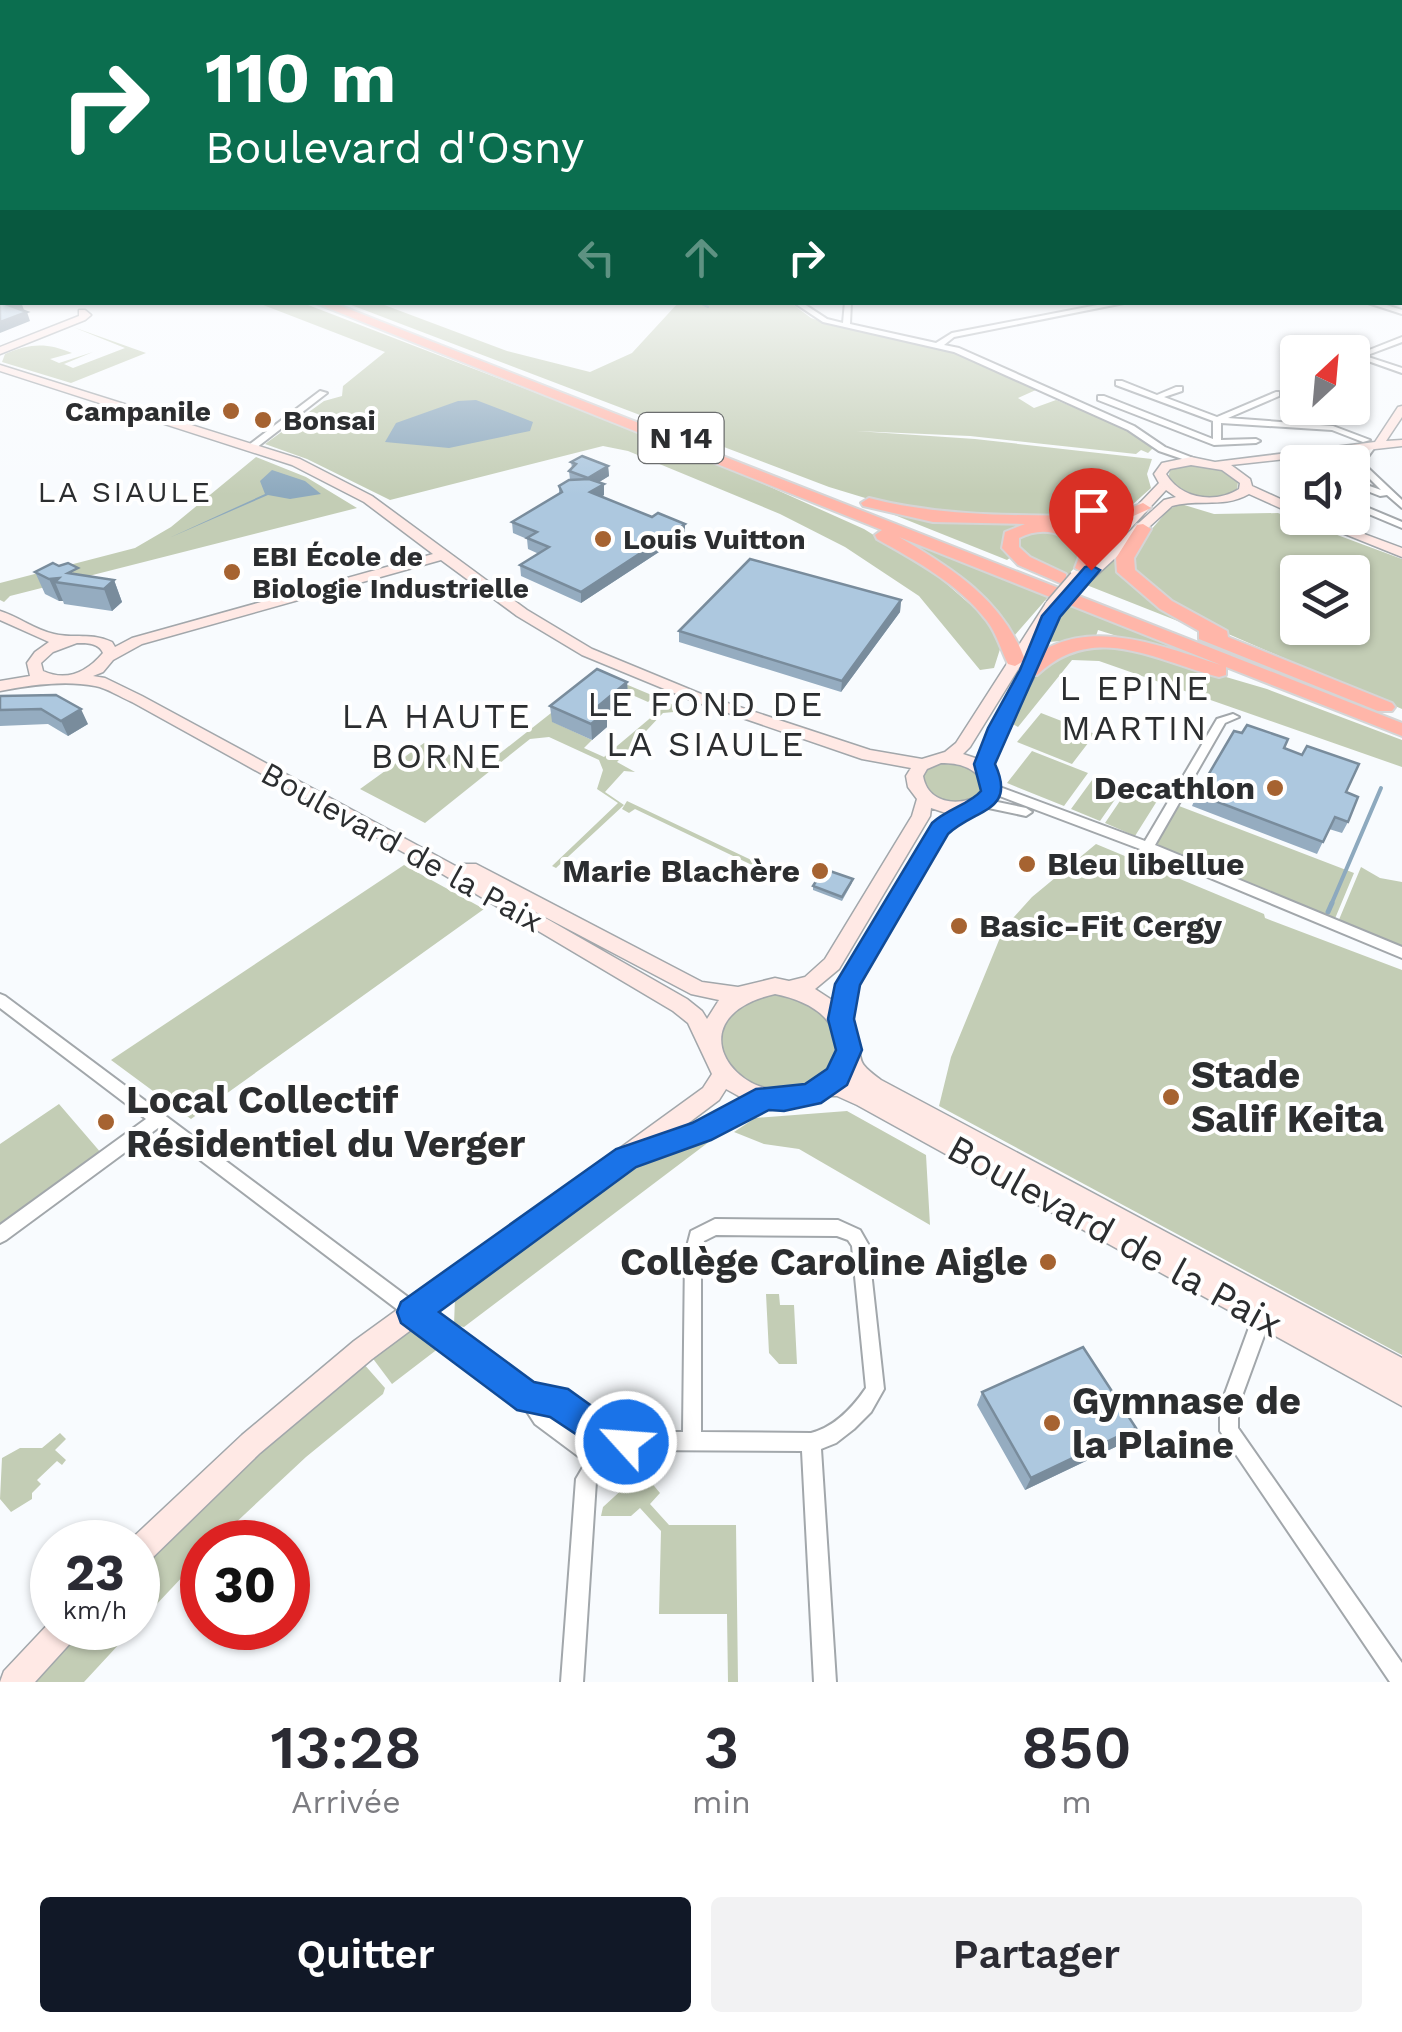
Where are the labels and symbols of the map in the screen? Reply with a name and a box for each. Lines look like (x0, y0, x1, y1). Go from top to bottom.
north arrow (1280, 335, 1370, 425)
place label: Campanile (65, 395, 211, 428)
marker: Campanile (220, 400, 242, 422)
place label: Bonsai (283, 404, 376, 437)
marker: Bonsai (252, 409, 274, 431)
road number: N 14 (638, 413, 724, 463)
pin (1049, 468, 1134, 571)
district label: LA SIAULE (38, 474, 212, 509)
place label: Louis Vuitton (623, 523, 806, 556)
marker: Louis Vuitton (592, 528, 614, 550)
place label: EBI École de Biologie Industrielle (252, 540, 529, 605)
marker: EBI École de Biologie Industrielle (221, 561, 243, 583)
district label: L EPINE MARTIN (1059, 667, 1211, 749)
district label: LE FOND DE LA SIAULE (587, 683, 825, 765)
district label: LA HAUTE BORNE (342, 695, 532, 777)
street label: Boulevard de la Paix (254, 754, 550, 940)
place label: Decathlon (1094, 769, 1255, 807)
marker: Decathlon (1264, 777, 1286, 799)
place label: Bleu libellue (1047, 845, 1244, 883)
place label: Marie Blachère (562, 852, 800, 890)
marker: Bleu libellue (1016, 853, 1038, 875)
marker: Marie Blachère (809, 860, 831, 882)
place label: Basic-Fit Cergy (979, 907, 1223, 945)
marker: Basic-Fit Cergy (948, 915, 970, 937)
place label: Stade Salif Keita (1191, 1053, 1384, 1141)
place label: Local Collectif Résidentiel du Verger (126, 1078, 526, 1166)
marker: Stade Salif Keita (1160, 1086, 1182, 1108)
marker: Local Collectif Résidentiel du Verger (95, 1111, 117, 1133)
street label: Boulevard de la Paix (940, 1126, 1290, 1346)
place label: Collège Caroline Aigle (620, 1240, 1028, 1284)
marker: Collège Caroline Aigle (1037, 1251, 1059, 1273)
place label: Gymnase de la Plaine (1072, 1379, 1301, 1467)
position arrow (574, 1390, 678, 1494)
marker: Gymnase de la Plaine (1041, 1412, 1063, 1434)
speed limit sign: 30 (180, 1520, 310, 1650)

